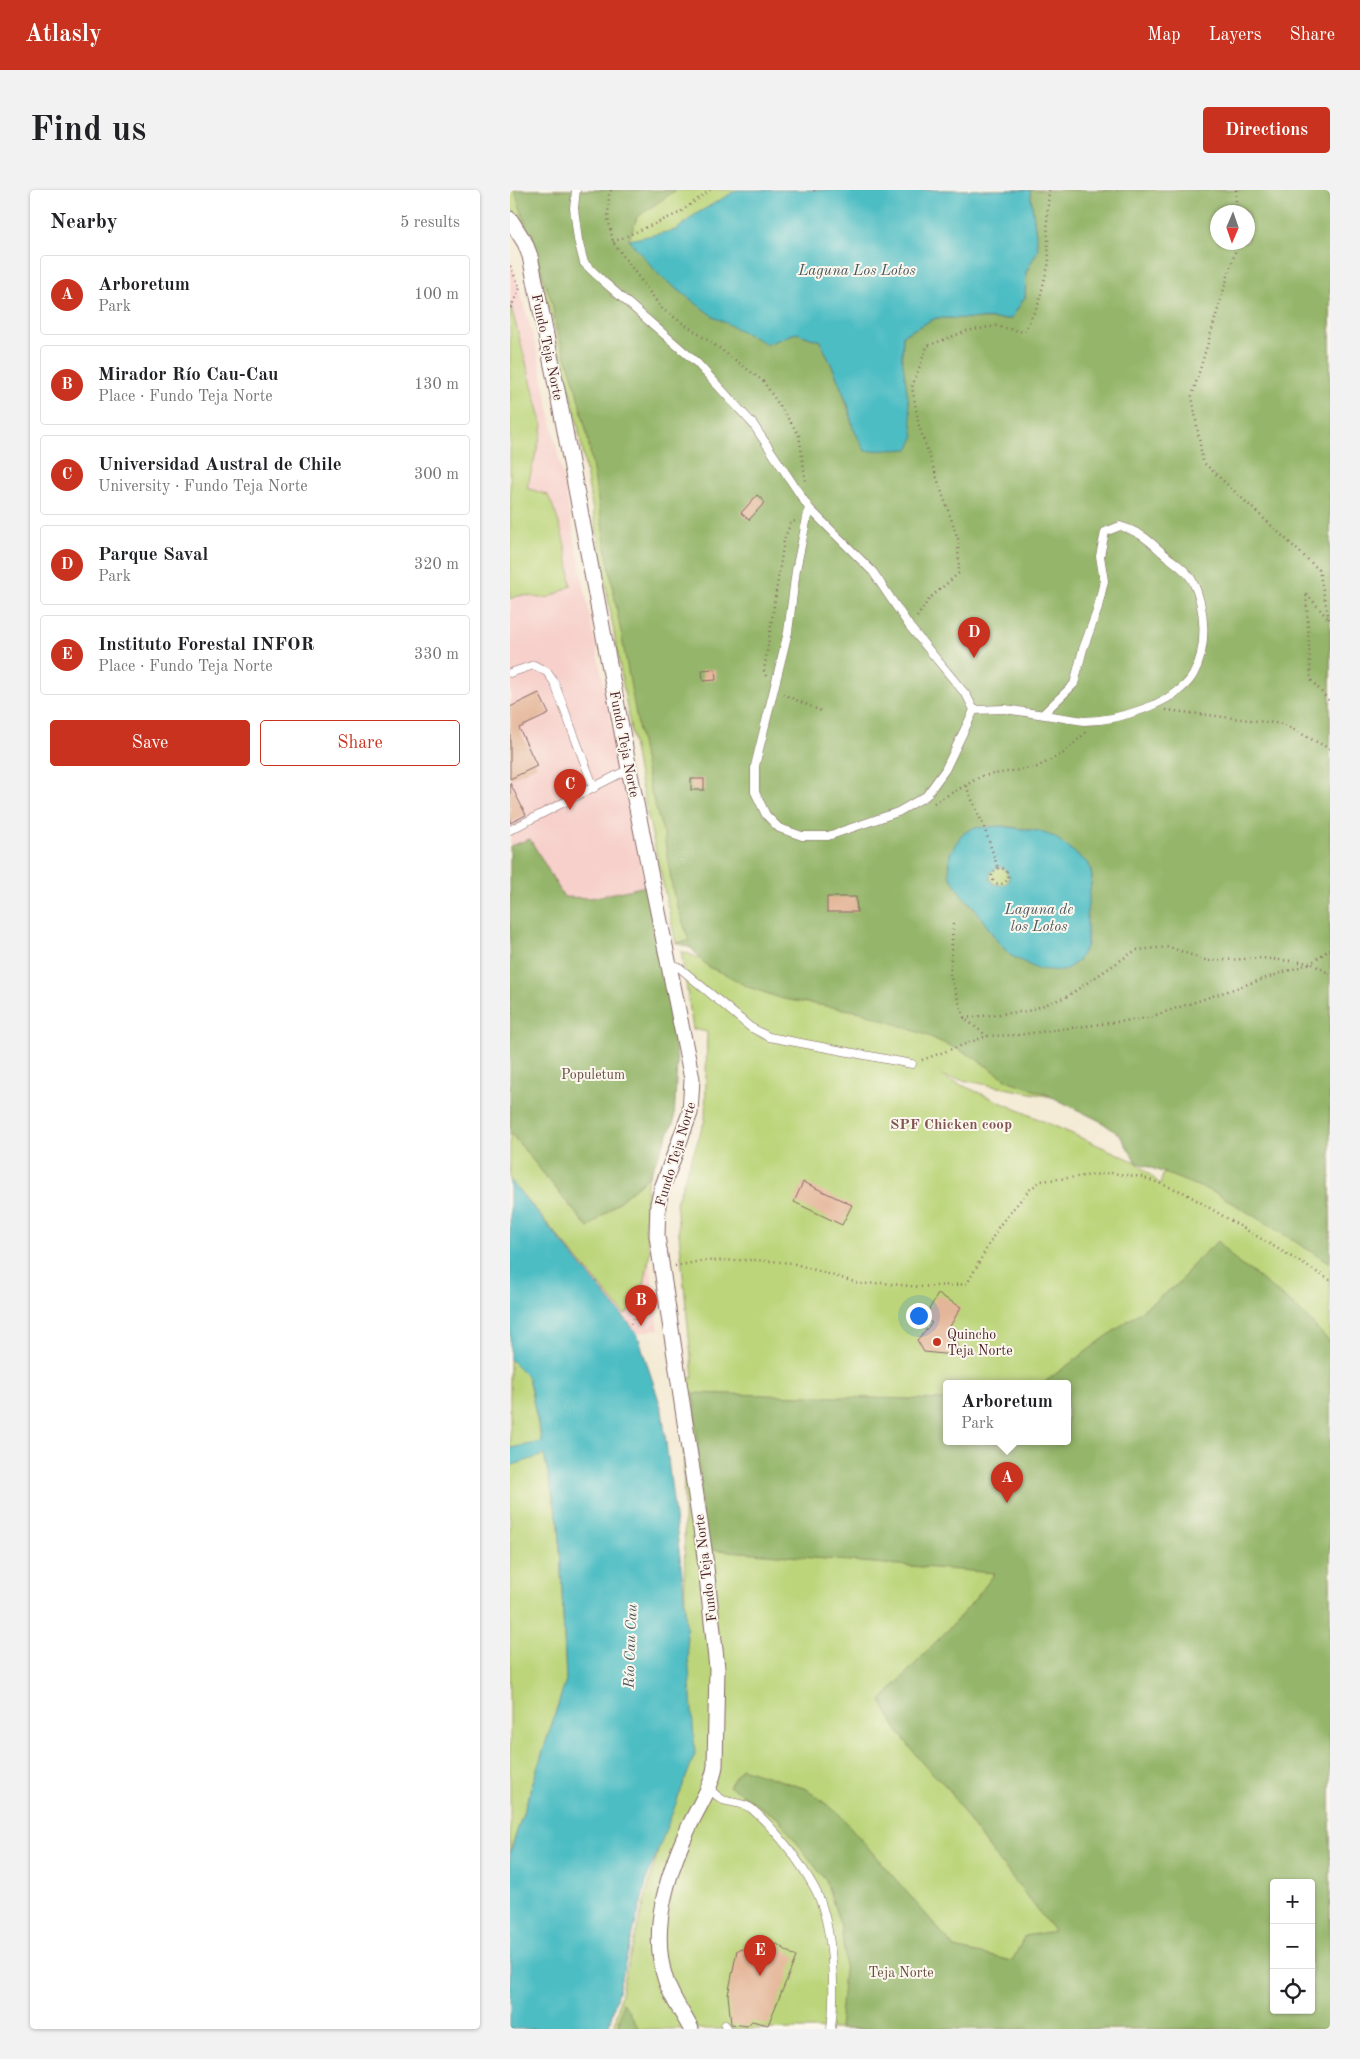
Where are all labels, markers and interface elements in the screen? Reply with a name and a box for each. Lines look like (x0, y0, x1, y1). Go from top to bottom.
text: Atlasly (25, 23, 102, 47)
text: Map (1147, 26, 1181, 44)
text: Layers (1209, 26, 1261, 44)
text: Share (1289, 26, 1335, 44)
button: Directions (1203, 107, 1330, 153)
text: Find us (30, 113, 146, 148)
north arrow (1210, 205, 1255, 250)
text: Nearby (50, 212, 118, 233)
text: 5 results (400, 215, 460, 231)
water label: Laguna Los Lotos (797, 264, 916, 279)
text: Arboretum (98, 276, 190, 295)
text: A (61, 287, 73, 303)
text: 100 m (414, 287, 459, 303)
street label: Fundo Teja Norte (529, 293, 565, 402)
text: Park (98, 299, 131, 315)
text: Mirador Río Cau-Cau (98, 366, 279, 385)
text: B (61, 377, 73, 393)
text: 130 m (414, 377, 459, 393)
text: Place · Fundo Teja Norte (98, 389, 273, 405)
text: Universidad Austral de Chile (98, 456, 342, 475)
text: C (62, 467, 72, 483)
text: 300 m (414, 467, 459, 483)
text: University · Fundo Teja Norte (98, 479, 308, 495)
text: Parque Saval (98, 546, 208, 565)
text: D (61, 557, 73, 573)
text: 320 m (414, 557, 459, 573)
text: Park (98, 569, 131, 585)
pin: D (958, 617, 990, 658)
text: Instituto Forestal INFOR (98, 636, 314, 655)
text: E (61, 647, 73, 663)
text: 330 m (414, 647, 459, 663)
text: Place · Fundo Teja Norte (98, 659, 273, 675)
street label: Fundo Teja Norte (607, 690, 641, 799)
button: Save (50, 720, 250, 766)
button: Share (260, 720, 460, 766)
pin: C (554, 769, 586, 810)
water label: Laguna de los Lotos (1004, 903, 1073, 935)
park label: Populetum (561, 1068, 625, 1082)
street label: Fundo Teja Norte (653, 1100, 698, 1208)
district label: SPF Chicken coop (890, 1118, 1012, 1133)
pin: B (625, 1285, 657, 1326)
your location (906, 1303, 932, 1329)
place label: Quincho Teja Norte (947, 1328, 1013, 1358)
marker: Quincho Teja Norte (931, 1336, 943, 1348)
popup (943, 1380, 1071, 1445)
text: Arboretum (961, 1393, 1053, 1412)
text: Park (961, 1416, 994, 1432)
pin: A (991, 1462, 1023, 1503)
street label: Fundo Teja Norte (692, 1513, 720, 1622)
water label: Río Cau Cau (622, 1603, 640, 1690)
map controls (1270, 1879, 1315, 2014)
button: + (1270, 1879, 1315, 1924)
button: − (1270, 1924, 1315, 1969)
pin: E (744, 1935, 776, 1976)
park label: Teja Norte (868, 1966, 934, 1980)
button: locate (1270, 1969, 1315, 2014)

